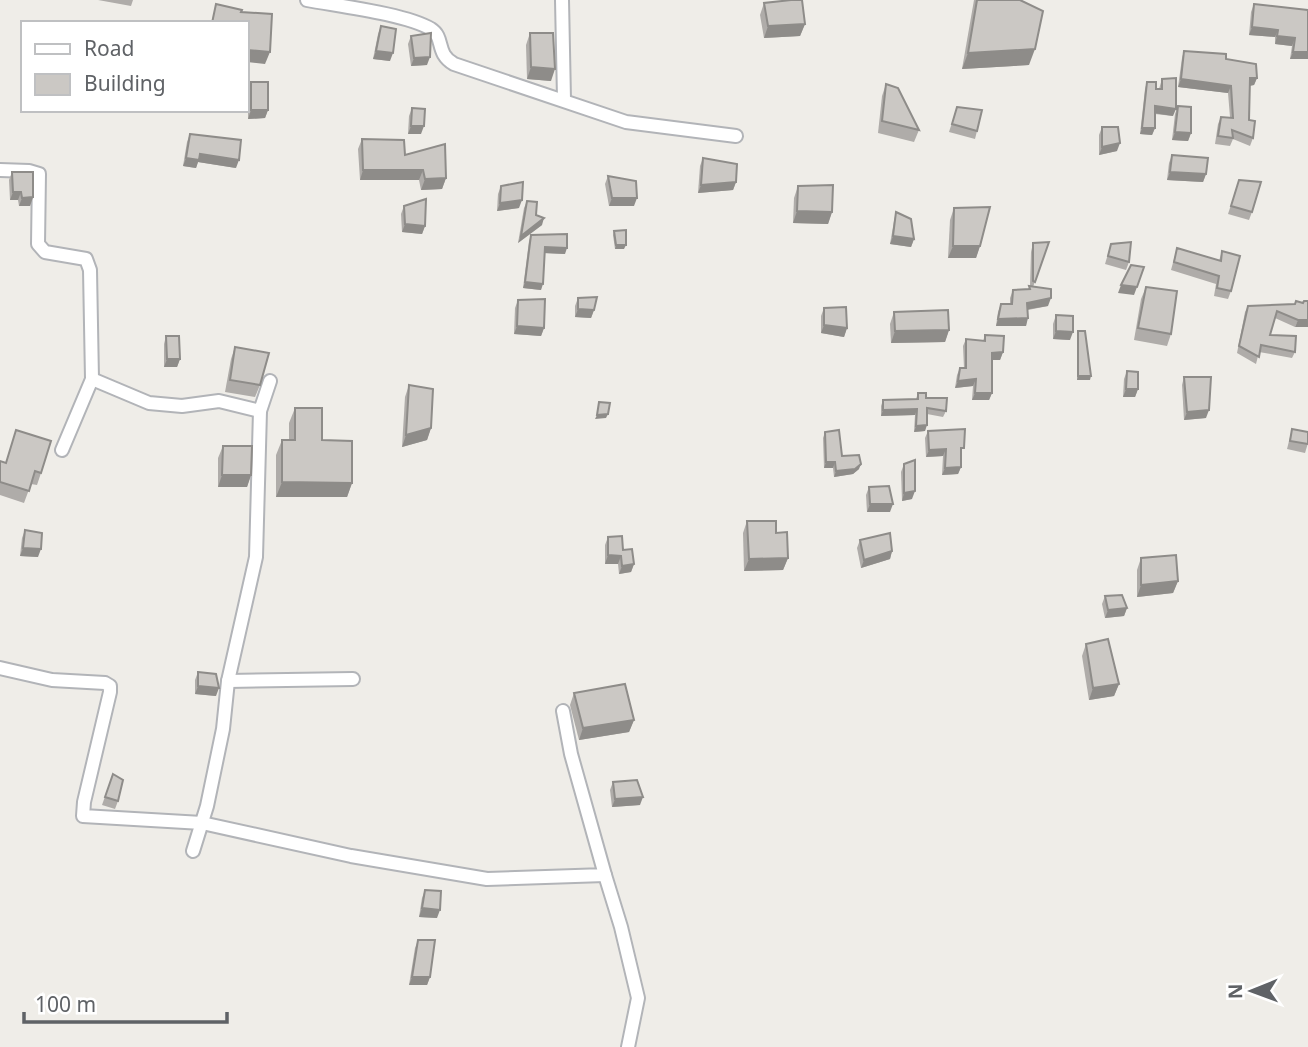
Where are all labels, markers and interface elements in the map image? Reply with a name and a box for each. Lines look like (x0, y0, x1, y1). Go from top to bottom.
legend (21, 21, 248, 112)
text: Road (84, 34, 134, 62)
text: Building (84, 69, 166, 97)
north arrow (1217, 956, 1287, 1026)
scale bar (24, 981, 228, 1025)
text: N (1222, 983, 1248, 999)
text: 100 m (35, 990, 96, 1018)

